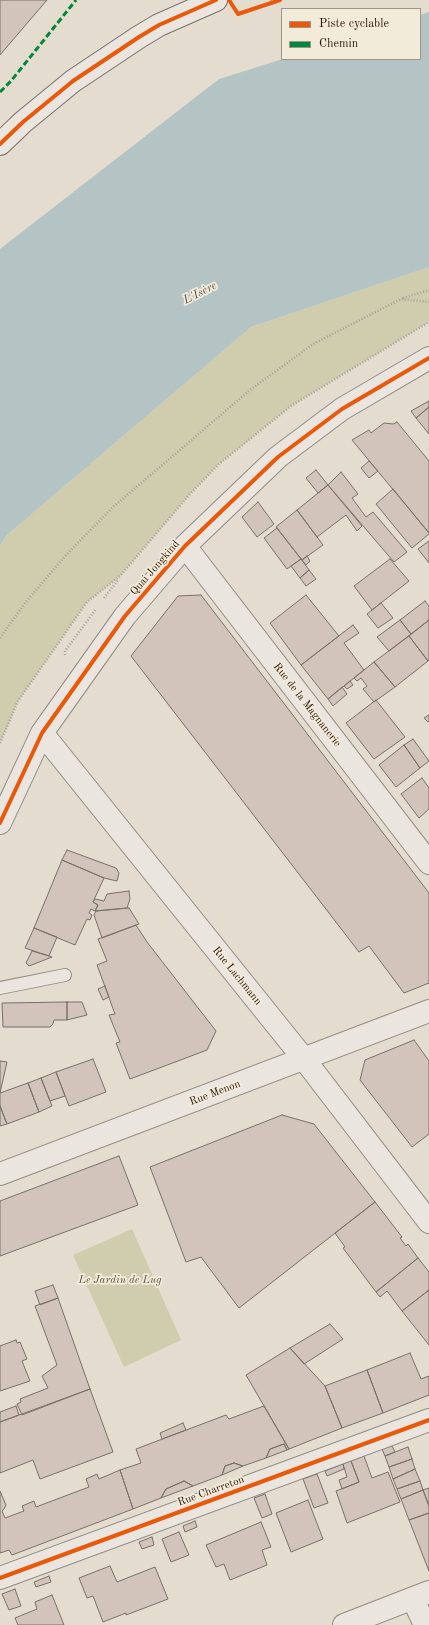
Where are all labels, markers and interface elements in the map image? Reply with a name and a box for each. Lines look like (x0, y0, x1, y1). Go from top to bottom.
legend (281, 8, 421, 60)
text: Piste cyclable (319, 18, 389, 30)
text: Chemin (319, 38, 358, 50)
water label: L'Isère (181, 278, 219, 308)
street label: Quai Jongkind (127, 538, 183, 598)
street label: Rue de la Magnanerie (270, 660, 344, 750)
street label: Rue Lachmann (209, 944, 265, 1008)
street label: Rue Menon (188, 1077, 242, 1109)
park label: Le Jardin de Lug (79, 1273, 161, 1287)
street label: Rue Charreton (176, 1473, 246, 1509)

